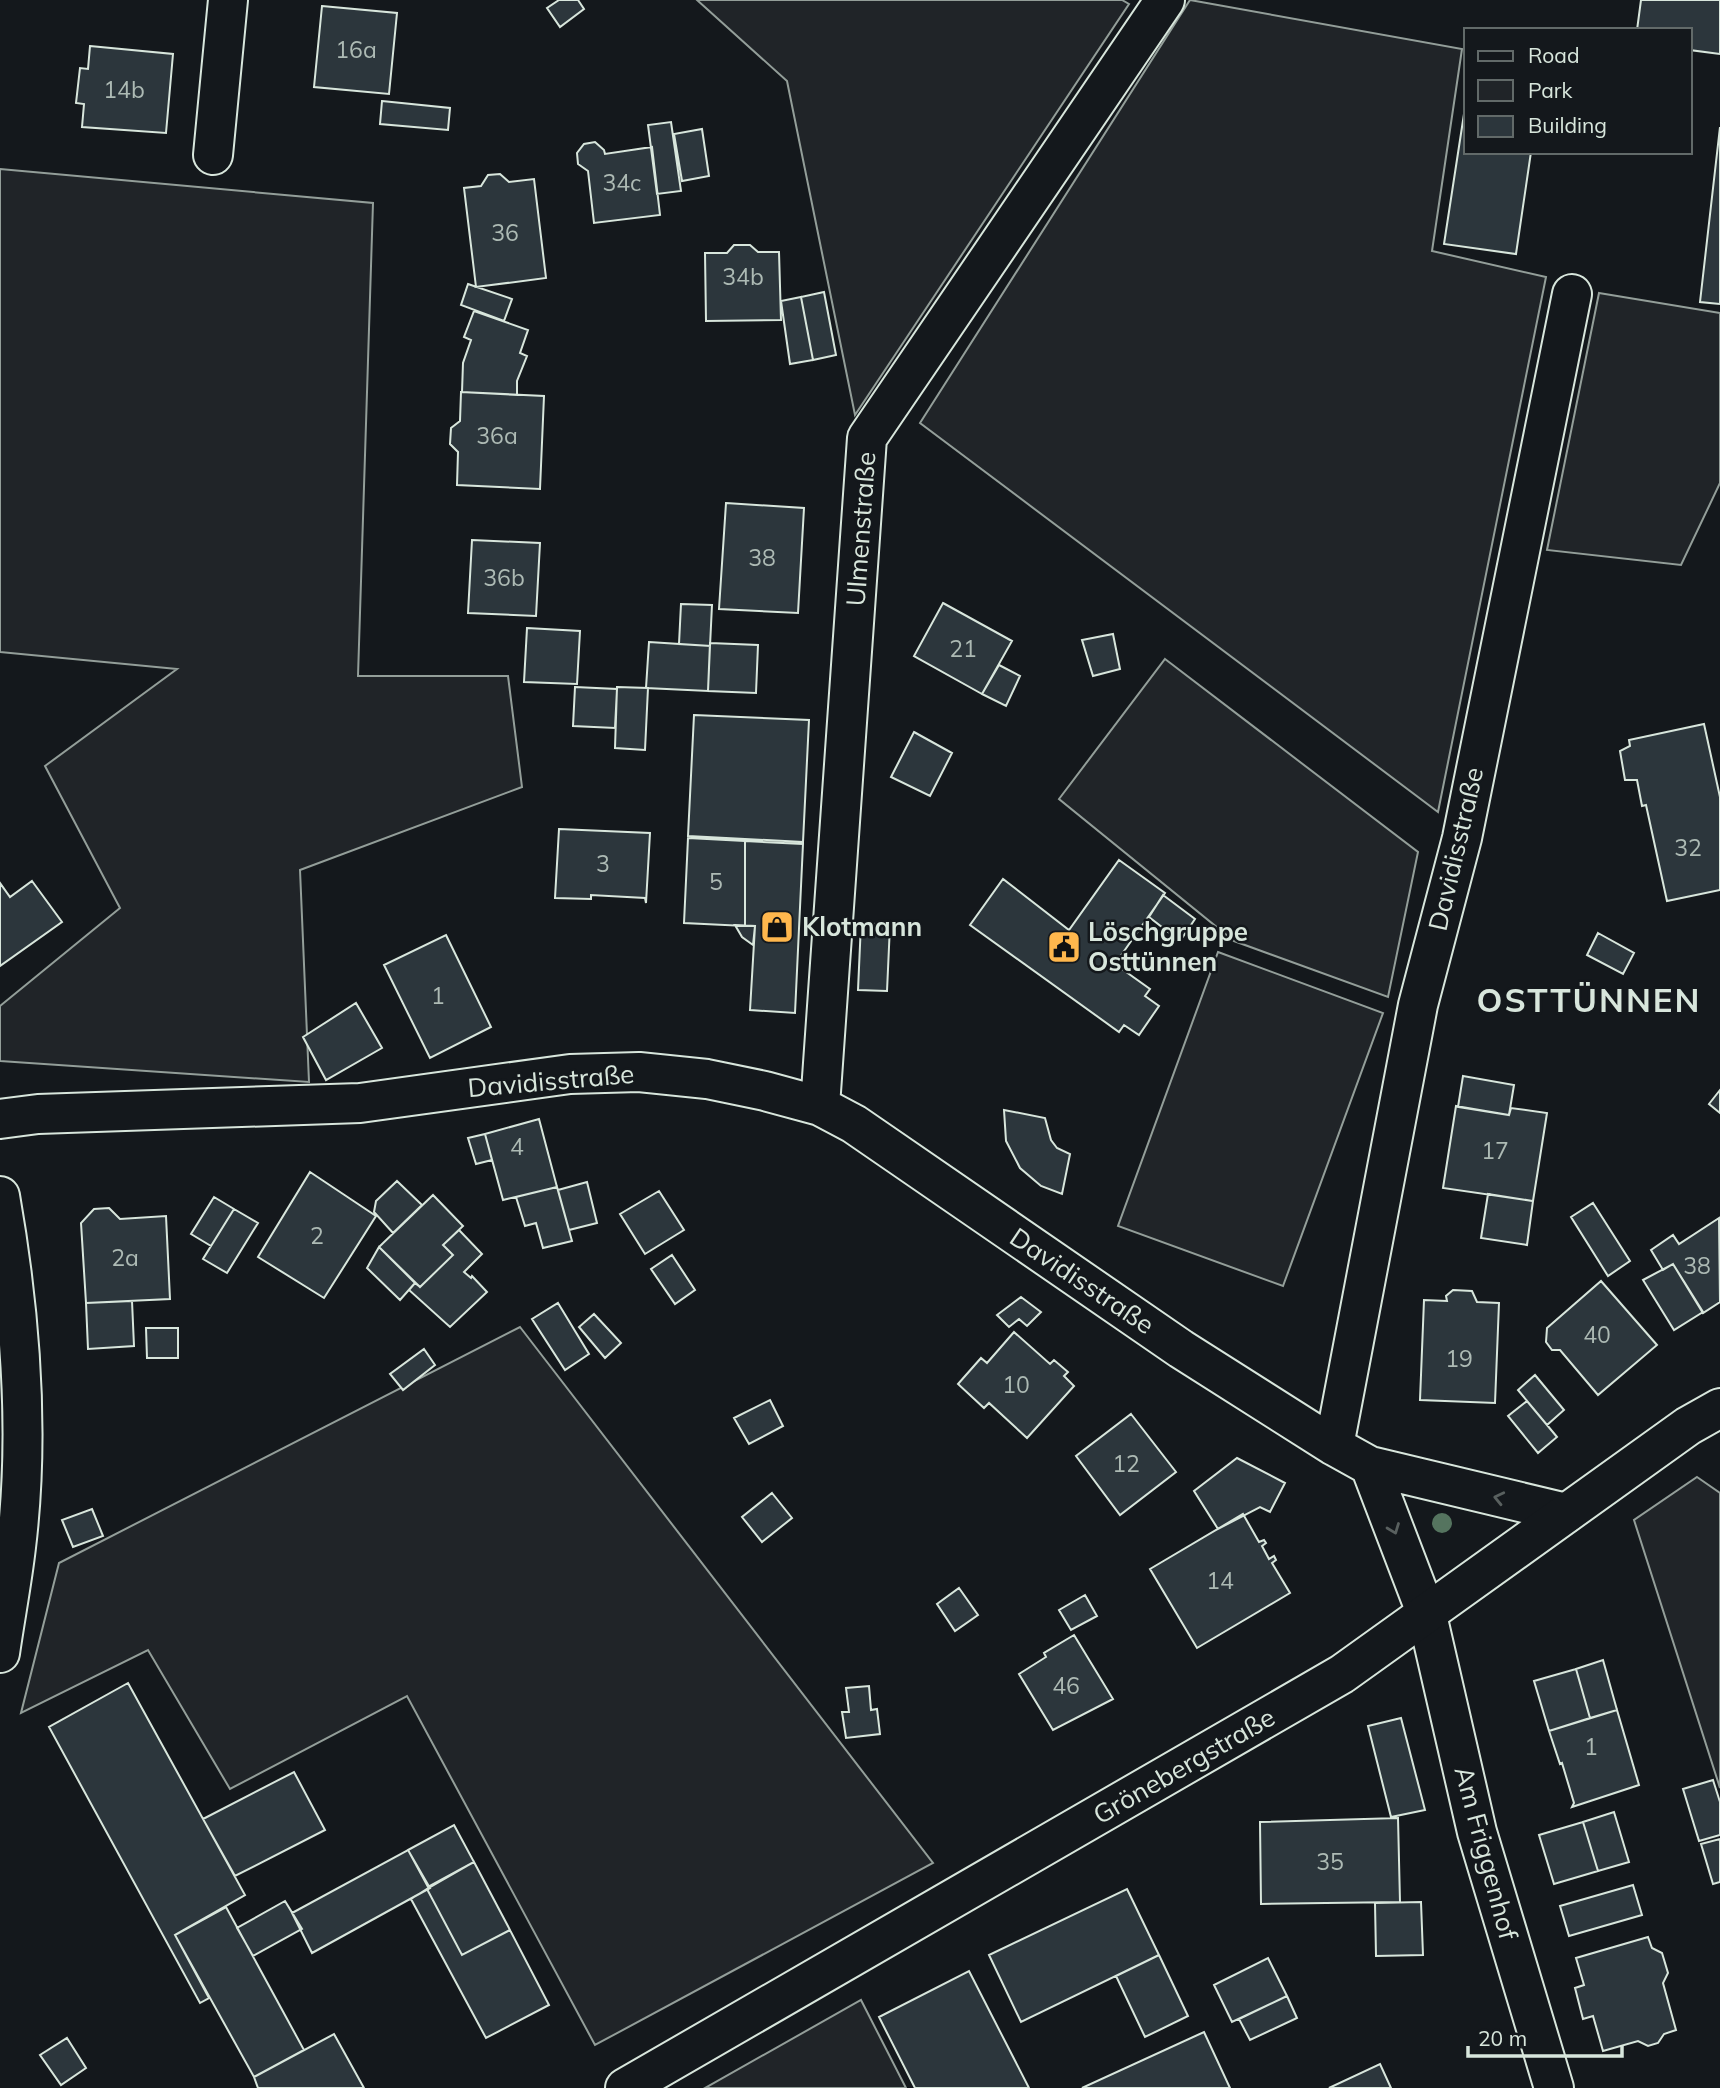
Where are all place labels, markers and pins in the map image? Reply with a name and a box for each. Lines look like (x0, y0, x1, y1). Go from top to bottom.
shop icon: Klotmann (758, 908, 796, 946)
place label: Klotmann (802, 910, 922, 943)
place label: Löschgruppe Osttünnen (1088, 915, 1248, 978)
public building icon: Löschgruppe Osttünnen (1045, 928, 1083, 966)

